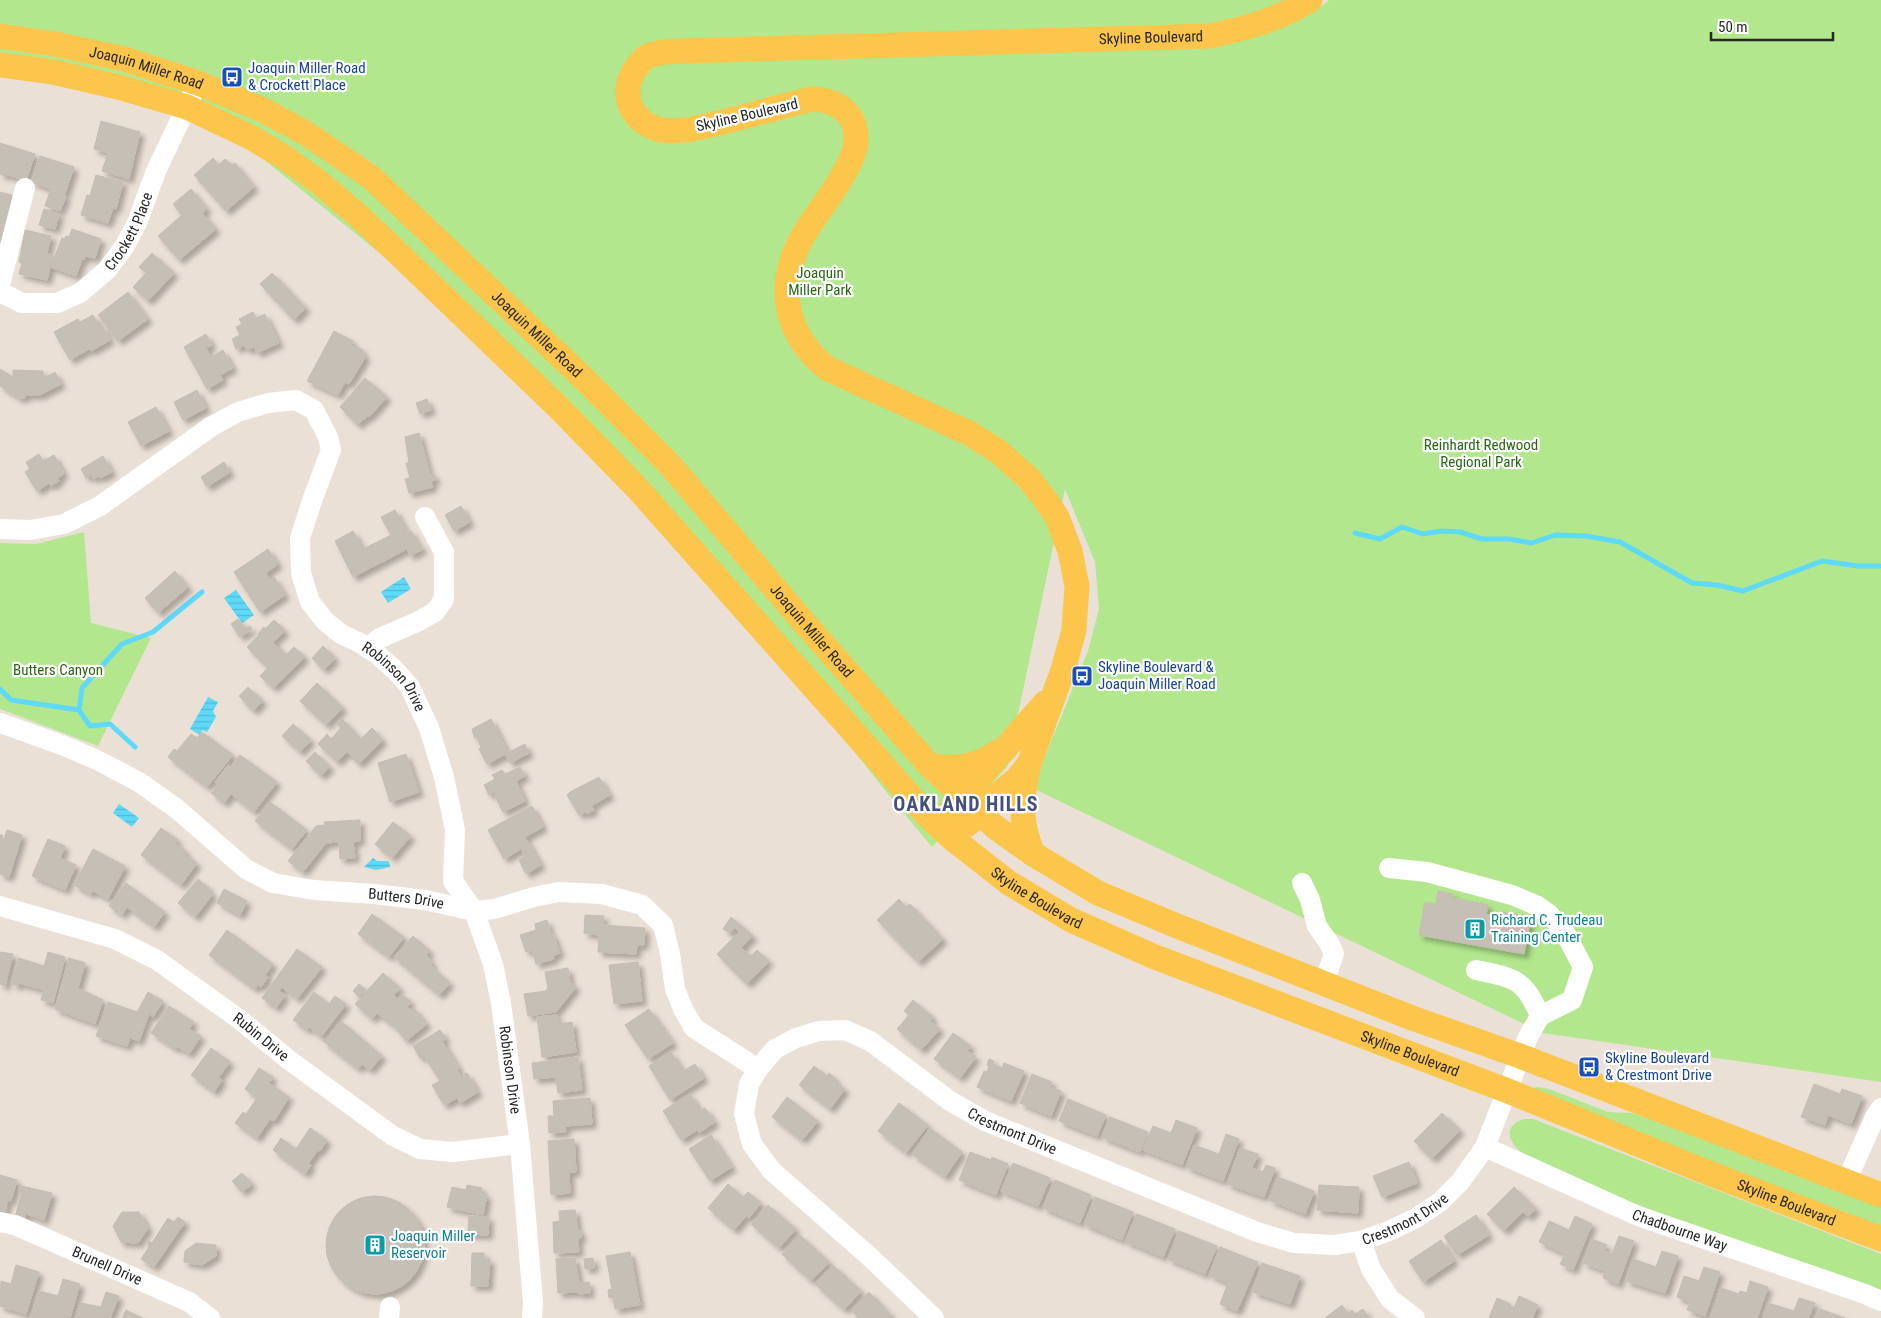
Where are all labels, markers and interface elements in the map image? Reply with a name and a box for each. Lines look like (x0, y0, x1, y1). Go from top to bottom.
scale bar (1711, 10, 1834, 42)
text: 50 m (1718, 18, 1748, 36)
street label: Skyline Boulevard (1099, 27, 1203, 48)
street label: Joaquin Miller Road (88, 43, 206, 93)
place label: Joaquin Miller Road & Crockett Place (248, 59, 366, 94)
bus stop icon: Joaquin Miller Road & Crockett Place (220, 65, 244, 89)
street label: Skyline Boulevard (694, 95, 800, 135)
street label: Crockett Place (101, 190, 156, 274)
park label: Joaquin Miller Park (788, 264, 852, 299)
street label: Joaquin Miller Road (488, 287, 586, 381)
park label: Reinhardt Redwood Regional Park (1424, 436, 1538, 471)
street label: Joaquin Miller Road (766, 581, 857, 681)
street label: Robinson Drive (359, 638, 429, 714)
place label: Skyline Boulevard & Joaquin Miller Road (1098, 658, 1216, 693)
park label: Butters Canyon (13, 661, 103, 679)
bus stop icon: Skyline Boulevard & Joaquin Miller Road (1070, 664, 1094, 688)
district label: OAKLAND HILLS (893, 792, 1039, 816)
street label: Skyline Boulevard (987, 863, 1085, 933)
street label: Butters Drive (368, 885, 446, 913)
place label: Richard C. Trudeau Training Center (1491, 911, 1603, 946)
building icon: Richard C. Trudeau Training Center (1463, 917, 1487, 941)
street label: Rubin Drive (230, 1009, 292, 1065)
street label: Robinson Drive (495, 1025, 525, 1115)
street label: Skyline Boulevard (1358, 1027, 1462, 1081)
place label: Skyline Boulevard & Crestmont Drive (1605, 1049, 1712, 1084)
bus stop icon: Skyline Boulevard & Crestmont Drive (1577, 1055, 1601, 1079)
street label: Crestmont Drive (964, 1104, 1059, 1158)
street label: Skyline Boulevard (1735, 1176, 1838, 1230)
street label: Crestmont Drive (1360, 1190, 1452, 1249)
street label: Chadbourne Way (1629, 1206, 1730, 1255)
place label: Joaquin Miller Reservoir (391, 1227, 476, 1262)
building icon: Joaquin Miller Reservoir (363, 1233, 387, 1257)
street label: Brunell Drive (69, 1242, 145, 1289)

